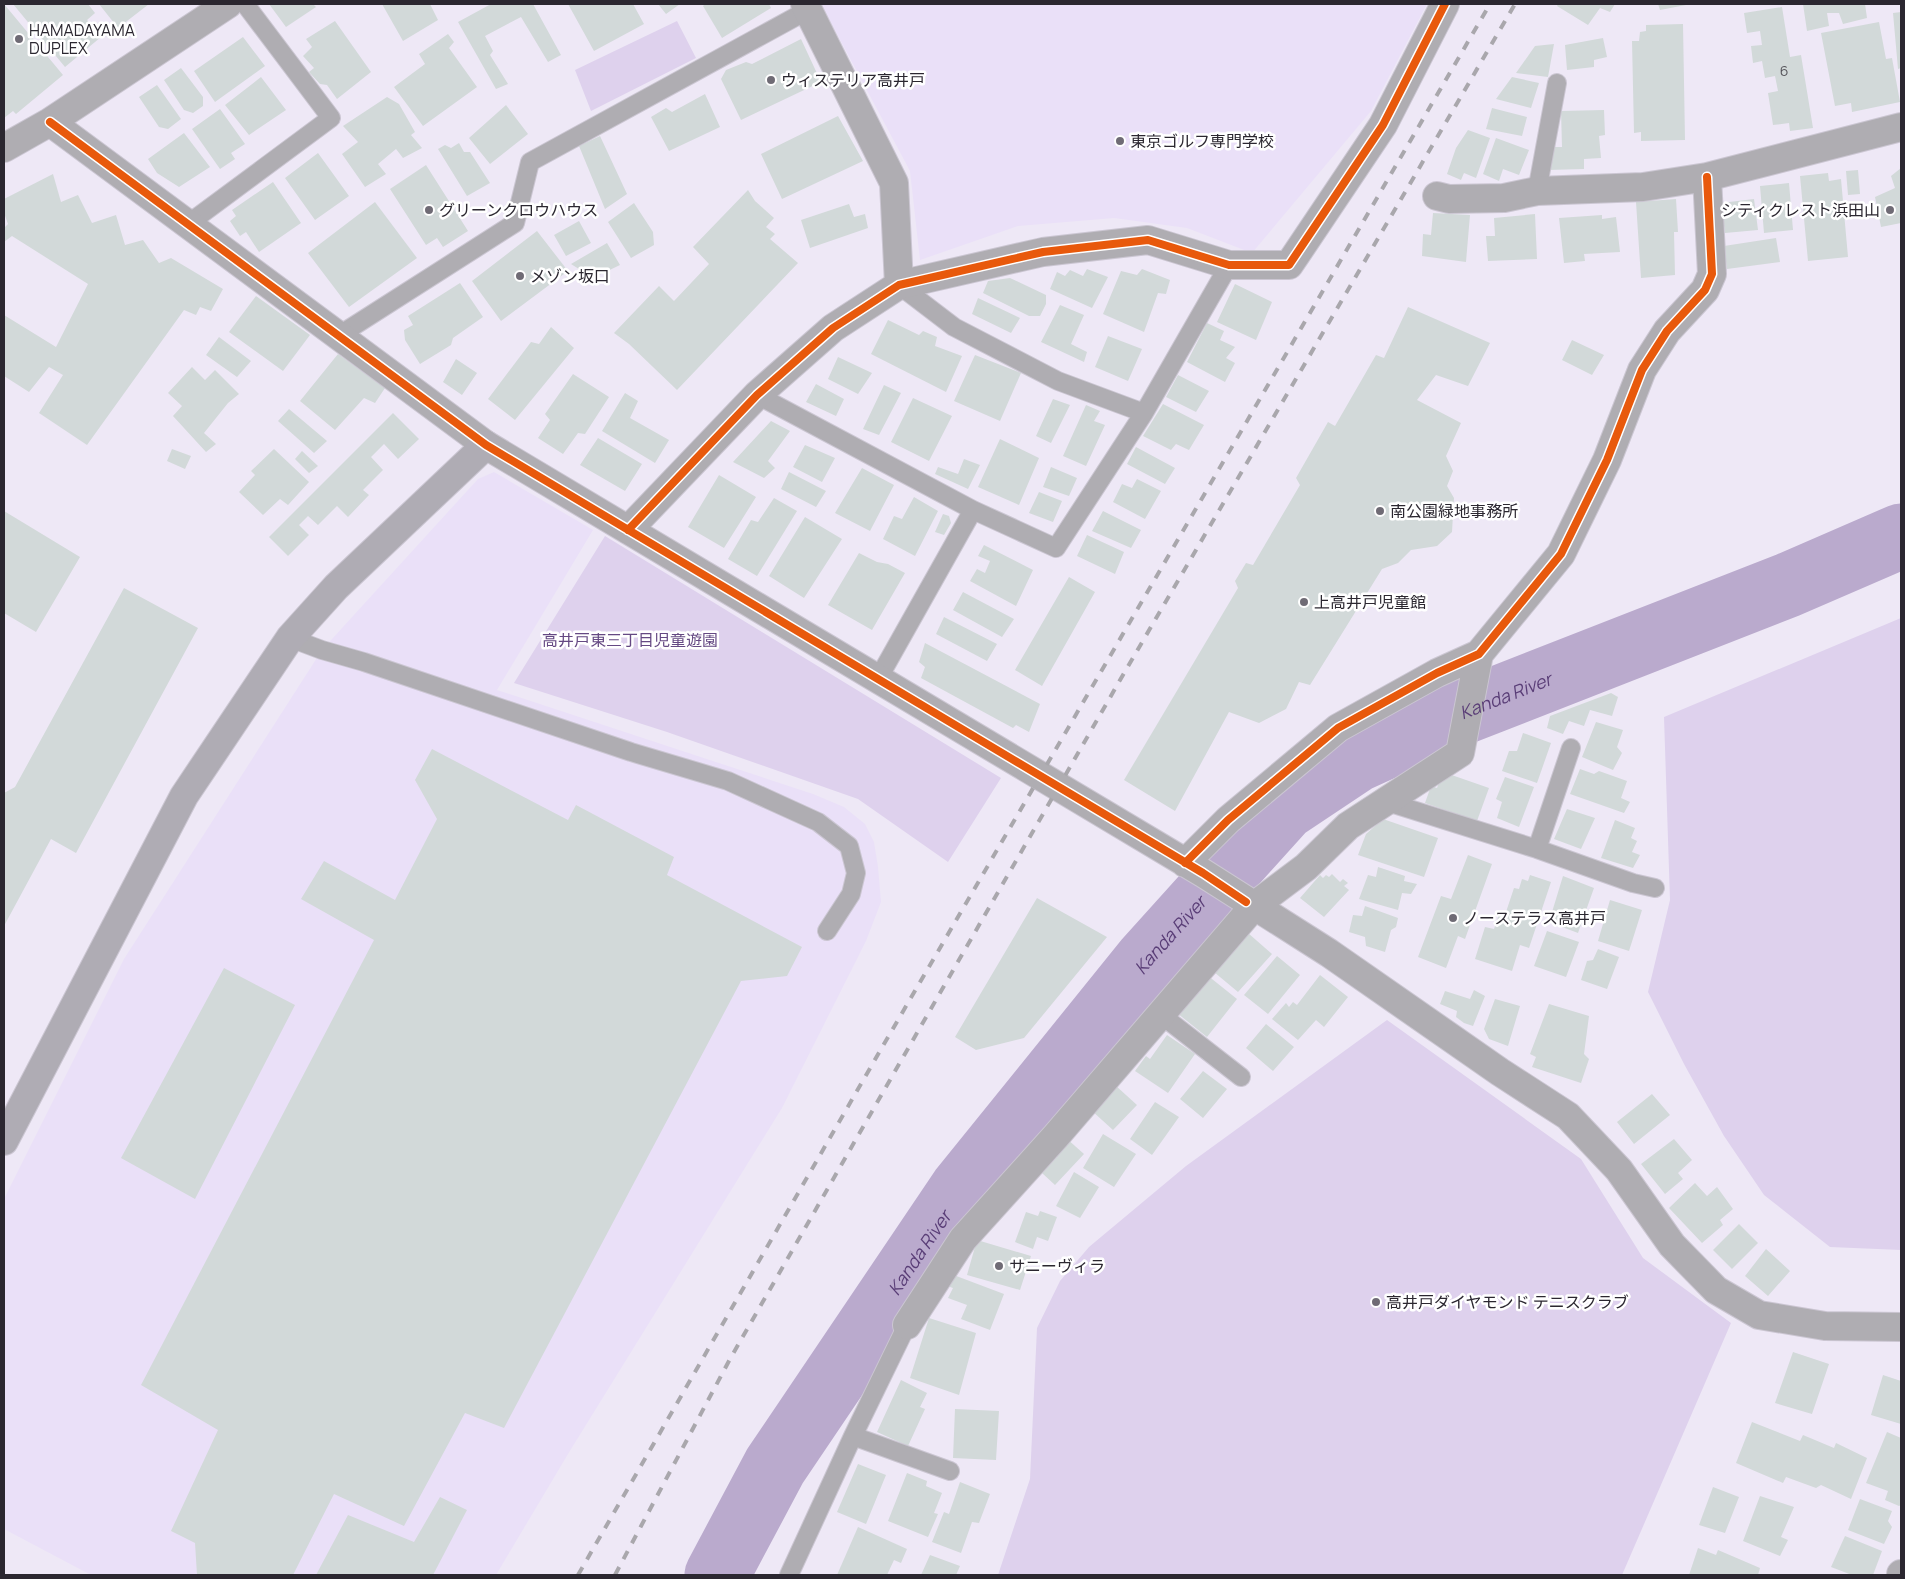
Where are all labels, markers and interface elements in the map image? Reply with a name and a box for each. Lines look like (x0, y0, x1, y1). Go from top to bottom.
place label: HAMADAYAMA DUPLEX (29, 19, 135, 59)
marker: HAMADAYAMA DUPLEX (13, 33, 25, 45)
house number: 6 (1780, 61, 1788, 80)
place label: ウィステリア高井戸 (781, 69, 925, 91)
marker: ウィステリア高井戸 (765, 74, 777, 86)
place label: 東京ゴルフ専門学校 (1130, 130, 1274, 152)
marker: 東京ゴルフ専門学校 (1114, 135, 1126, 147)
place label: グリーンクロウハウス (439, 199, 598, 221)
place label: シティクレスト浜田山 (1721, 199, 1880, 221)
marker: グリーンクロウハウス (423, 204, 435, 216)
marker: シティクレスト浜田山 (1884, 204, 1896, 216)
place label: メゾン坂口 (530, 265, 610, 287)
marker: メゾン坂口 (514, 270, 526, 282)
place label: 南公園緑地事務所 (1390, 500, 1518, 522)
marker: 南公園緑地事務所 (1374, 505, 1386, 517)
place label: 上高井戸児童館 (1314, 591, 1426, 613)
marker: 上高井戸児童館 (1298, 596, 1310, 608)
park label: 高井戸東三丁目児童遊園 (542, 629, 718, 651)
water label: Kanda River (1456, 666, 1557, 724)
water label: Kanda River (1129, 889, 1213, 979)
place label: ノーステラス高井戸 (1463, 907, 1606, 929)
marker: ノーステラス高井戸 (1447, 912, 1459, 924)
water label: Kanda River (882, 1204, 958, 1299)
place label: サニーヴィラ (1009, 1255, 1105, 1277)
marker: サニーヴィラ (993, 1260, 1005, 1272)
place label: 高井戸ダイヤモンド テニスクラブ (1386, 1291, 1629, 1313)
marker: 高井戸ダイヤモンド テニスクラブ (1370, 1296, 1382, 1308)

